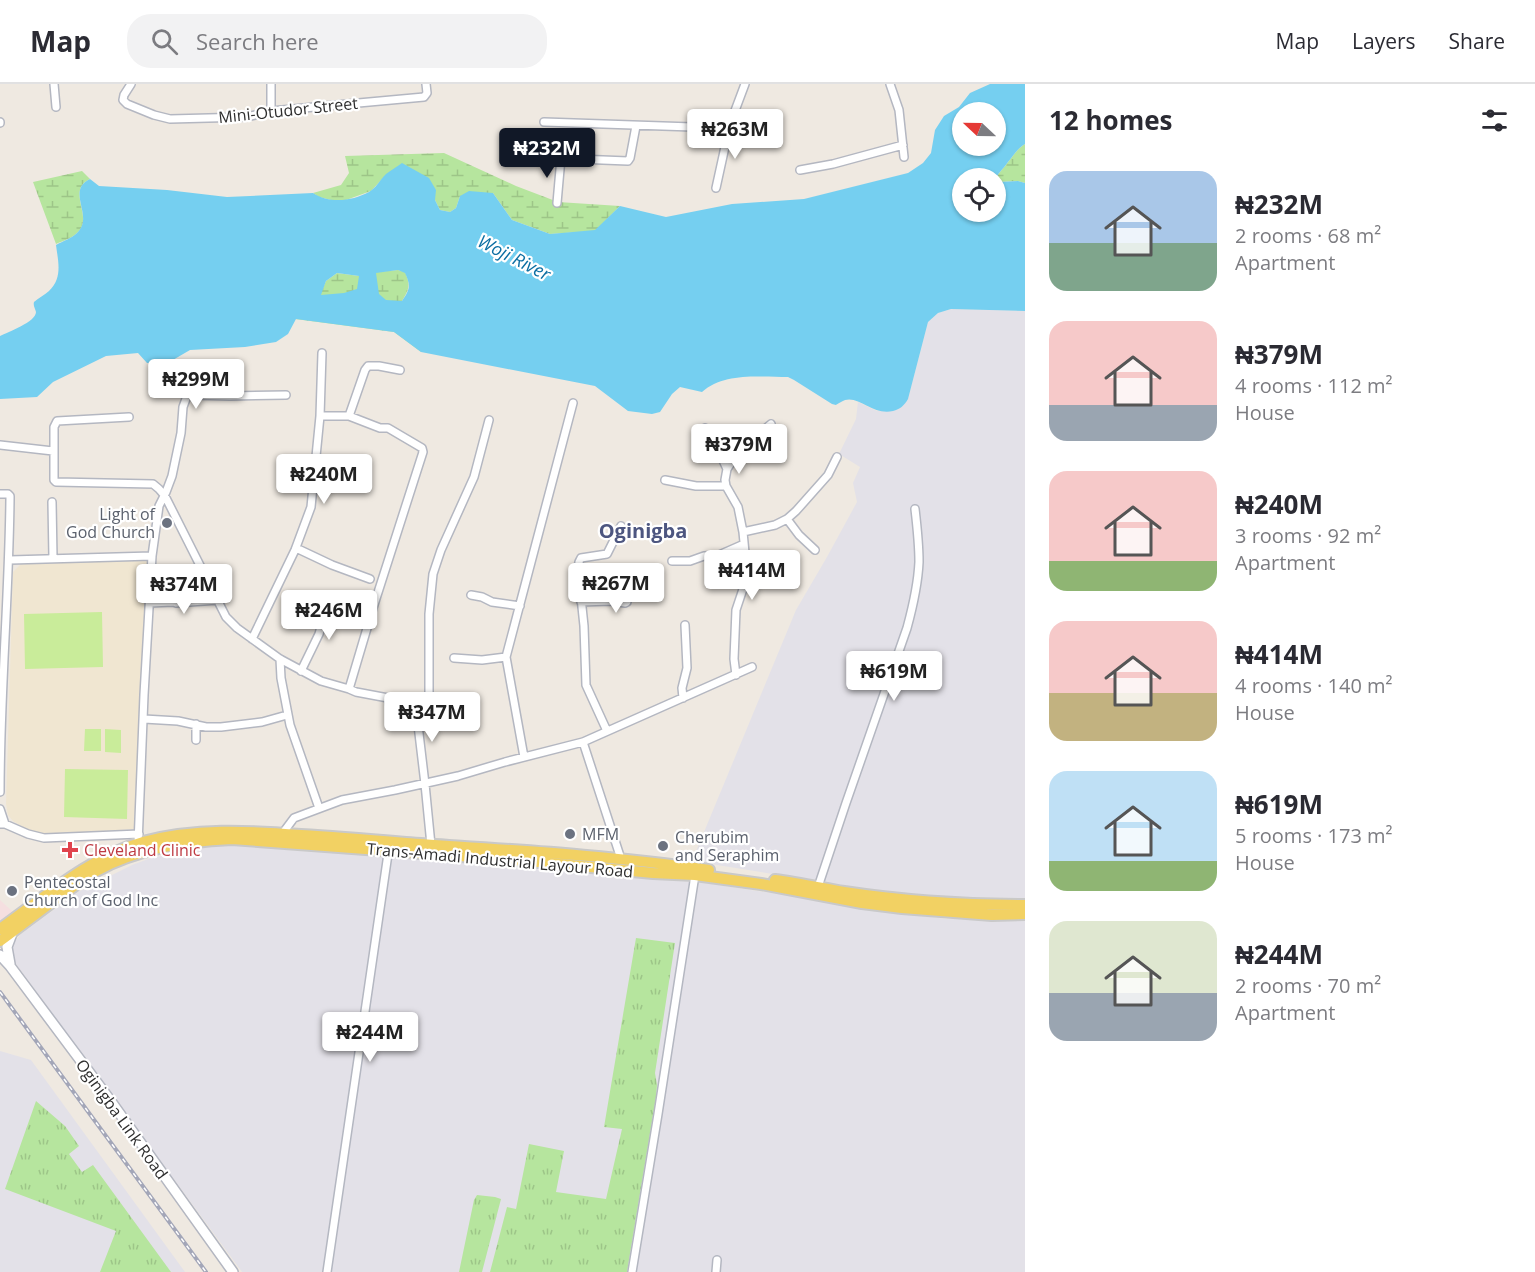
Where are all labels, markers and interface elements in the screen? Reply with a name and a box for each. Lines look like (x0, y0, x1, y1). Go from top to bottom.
search box (127, 14, 547, 68)
text: Map (30, 22, 91, 60)
icon: search (148, 25, 181, 58)
text: Search here (196, 26, 319, 56)
text: Map (1276, 27, 1319, 55)
text: Layers (1352, 27, 1416, 55)
text: Share (1449, 27, 1505, 55)
street label: Mini-Otudor Street (217, 92, 359, 128)
north arrow (952, 102, 1006, 156)
map controls (952, 102, 1006, 222)
text: 12 homes (1049, 102, 1173, 138)
icon: filters (1478, 104, 1511, 137)
pin: ₦263M (693, 109, 777, 160)
text: ₦263M (701, 115, 769, 142)
pin: ₦232M (505, 128, 589, 179)
text: ₦232M (513, 134, 581, 161)
button: locate (952, 168, 1006, 222)
text: ₦232M (1235, 186, 1323, 222)
icon: home (1097, 195, 1169, 267)
text: 2 rooms · 68 m² (1235, 222, 1381, 249)
water label: Woji River (474, 229, 556, 286)
text: Apartment (1235, 249, 1335, 276)
text: ₦379M (1235, 336, 1323, 372)
icon: home (1097, 345, 1169, 417)
pin: ₦299M (154, 359, 238, 410)
text: ₦299M (162, 365, 230, 392)
text: 4 rooms · 112 m² (1235, 372, 1393, 399)
text: House (1235, 399, 1295, 426)
pin: ₦379M (697, 424, 781, 475)
text: ₦379M (705, 430, 773, 457)
pin: ₦240M (282, 454, 366, 505)
text: ₦240M (290, 460, 358, 487)
text: ₦240M (1235, 486, 1323, 522)
icon: home (1097, 495, 1169, 567)
place label: Light of God Church (66, 503, 157, 543)
marker: Light of God Church (160, 516, 174, 530)
district label: Oginigba (599, 517, 687, 544)
text: 3 rooms · 92 m² (1235, 522, 1381, 549)
text: Apartment (1235, 549, 1335, 576)
pin: ₦414M (710, 550, 794, 601)
text: ₦414M (718, 556, 786, 583)
pin: ₦267M (574, 563, 658, 614)
pin: ₦374M (142, 564, 226, 615)
text: ₦267M (582, 569, 650, 596)
text: ₦374M (150, 570, 218, 597)
pin: ₦246M (287, 590, 371, 641)
text: ₦246M (295, 596, 363, 623)
text: ₦414M (1235, 636, 1323, 672)
icon: home (1097, 645, 1169, 717)
pin: ₦619M (852, 651, 936, 702)
text: ₦619M (860, 657, 928, 684)
text: 4 rooms · 140 m² (1235, 672, 1393, 699)
pin: ₦347M (390, 692, 474, 743)
text: ₦347M (398, 698, 466, 725)
text: House (1235, 699, 1295, 726)
text: ₦619M (1235, 786, 1323, 822)
icon: home (1097, 795, 1169, 867)
text: 5 rooms · 173 m² (1235, 822, 1393, 849)
place label: MFM (582, 823, 619, 845)
place label: Cherubim and Seraphim (675, 826, 779, 866)
marker: MFM (563, 827, 577, 841)
street label: Trans-Amadi Industrial Layour Road (366, 837, 634, 883)
place label: Cleveland Clinic (84, 839, 201, 861)
marker: Cherubim and Seraphim (656, 839, 670, 853)
marker: Cleveland Clinic (61, 841, 79, 859)
text: House (1235, 849, 1295, 876)
place label: Pentecostal Church of God Inc (24, 871, 159, 911)
marker: Pentecostal Church of God Inc (5, 884, 19, 898)
text: ₦244M (1235, 936, 1323, 972)
icon: home (1097, 945, 1169, 1017)
text: 2 rooms · 70 m² (1235, 972, 1381, 999)
text: Apartment (1235, 999, 1335, 1026)
pin: ₦244M (328, 1012, 412, 1063)
text: ₦244M (336, 1018, 404, 1045)
street label: Oginigba Link Road (71, 1054, 173, 1184)

